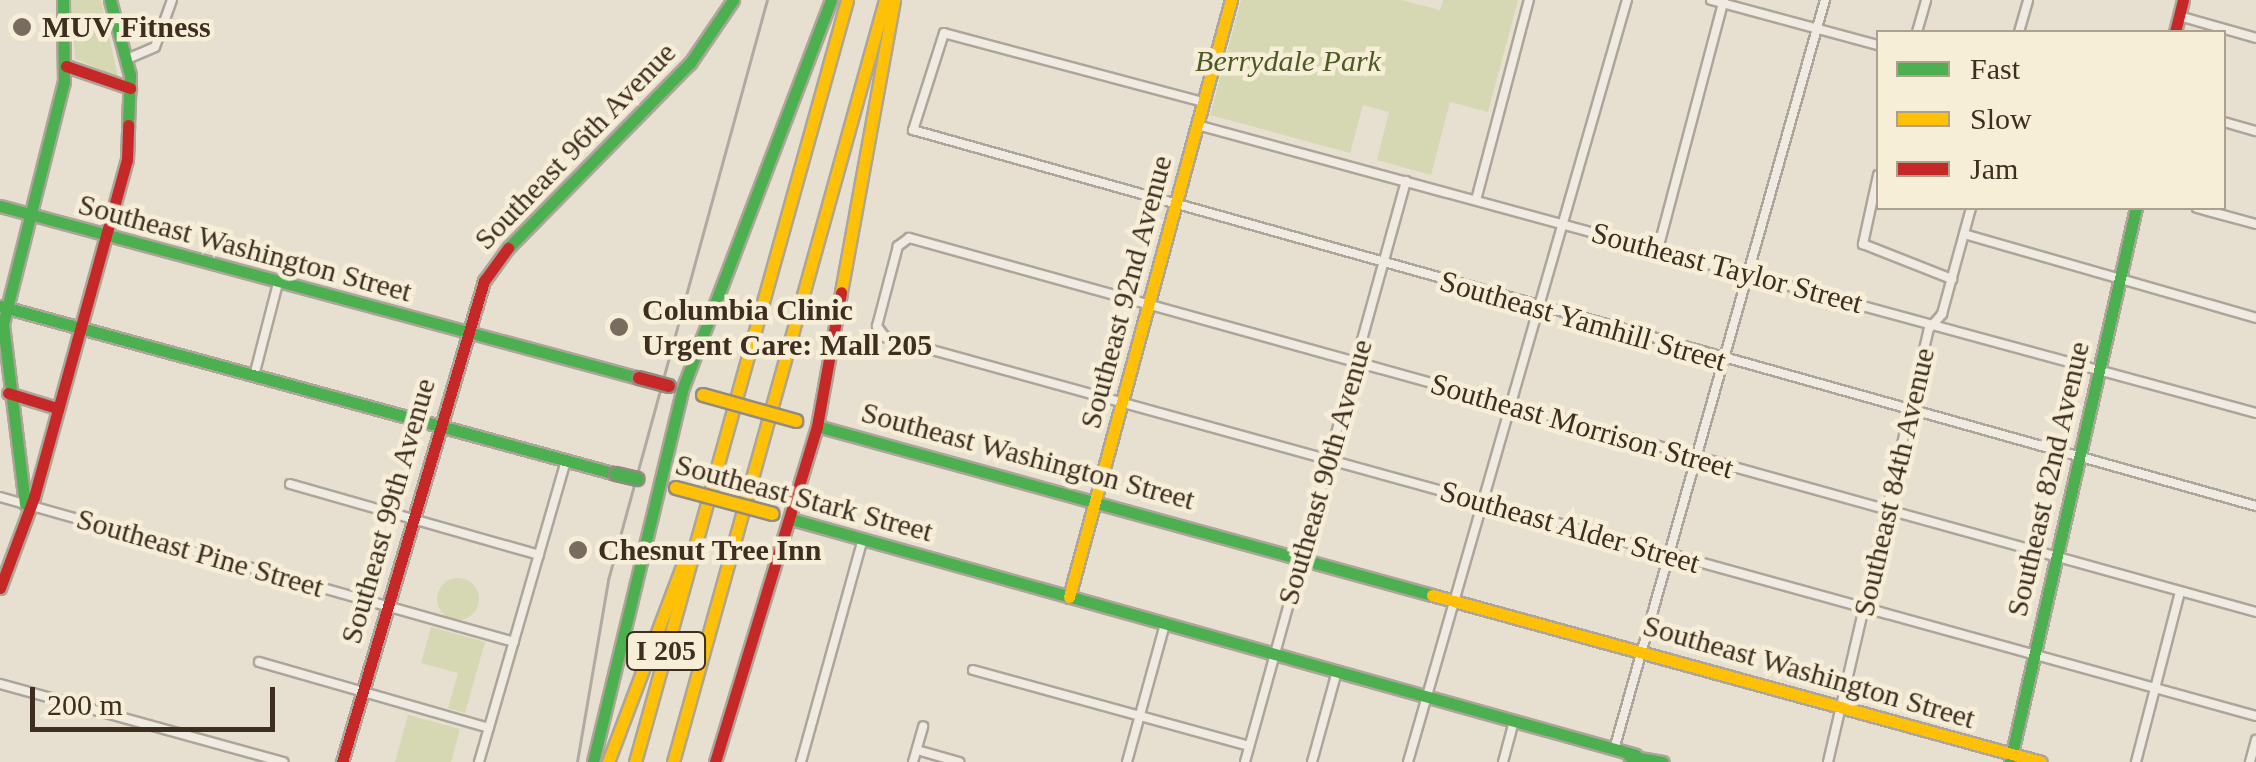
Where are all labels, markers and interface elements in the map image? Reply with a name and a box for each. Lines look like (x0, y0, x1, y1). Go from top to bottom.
place label: MUV Fitness (42, 9, 211, 45)
marker: MUV Fitness (11, 16, 33, 38)
legend (1876, 30, 2226, 210)
street label: Southeast 96th Avenue (466, 34, 684, 258)
park label: Berrydale Park (1195, 43, 1381, 79)
text: Fast (1970, 52, 2020, 85)
text: Slow (1970, 102, 2032, 135)
street label: Southeast 92nd Avenue (1072, 151, 1180, 433)
text: Jam (1970, 152, 2018, 185)
street label: Southeast Washington Street (74, 186, 416, 310)
street label: Southeast Taylor Street (1587, 214, 1867, 322)
street label: Southeast Yamhill Street (1435, 263, 1731, 379)
place label: Columbia Clinic Urgent Care: Mall 205 (642, 292, 932, 362)
marker: Columbia Clinic Urgent Care: Mall 205 (606, 314, 632, 340)
street label: Southeast 90th Avenue (1270, 334, 1380, 610)
street label: Southeast 82nd Avenue (1999, 337, 2097, 621)
street label: Southeast 84th Avenue (1845, 343, 1943, 621)
street label: Southeast Morrison Street (1426, 366, 1738, 486)
street label: Southeast 99th Avenue (333, 373, 443, 649)
street label: Southeast Washington Street (857, 394, 1199, 518)
street label: Southeast Stark Street (671, 446, 937, 550)
street label: Southeast Alder Street (1435, 472, 1705, 582)
street label: Southeast Pine Street (72, 501, 328, 605)
place label: Chesnut Tree Inn (598, 532, 822, 568)
marker: Chesnut Tree Inn (567, 539, 589, 561)
street label: Southeast Washington Street (1639, 607, 1979, 737)
road number: I 205 (626, 628, 706, 674)
scale bar (35, 667, 280, 729)
text: 200 m (47, 688, 123, 721)

